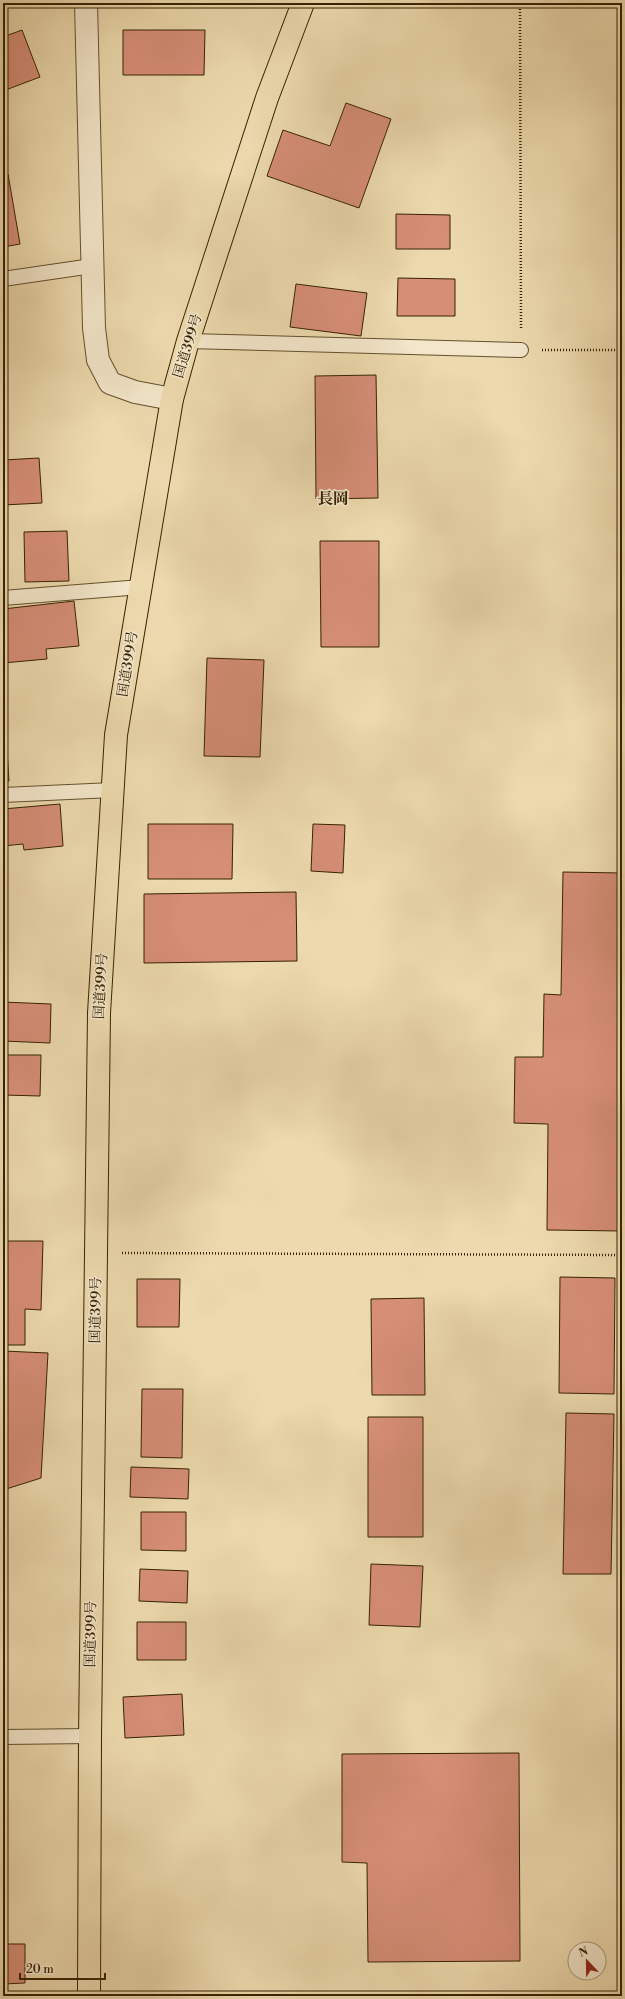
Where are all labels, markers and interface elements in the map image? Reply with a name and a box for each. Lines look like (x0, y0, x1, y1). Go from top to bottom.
street label: 国道399号 (170, 311, 206, 381)
district label: 長岡 (317, 489, 349, 509)
street label: 国道399号 (114, 630, 142, 698)
street label: 国道399号 (90, 952, 112, 1020)
street label: 国道399号 (86, 1276, 106, 1344)
street label: 国道399号 (81, 1600, 101, 1668)
north arrow (567, 1941, 607, 1981)
text: N (577, 1944, 591, 1961)
scale bar (20, 1955, 105, 1981)
text: 20 m (26, 1962, 54, 1977)

